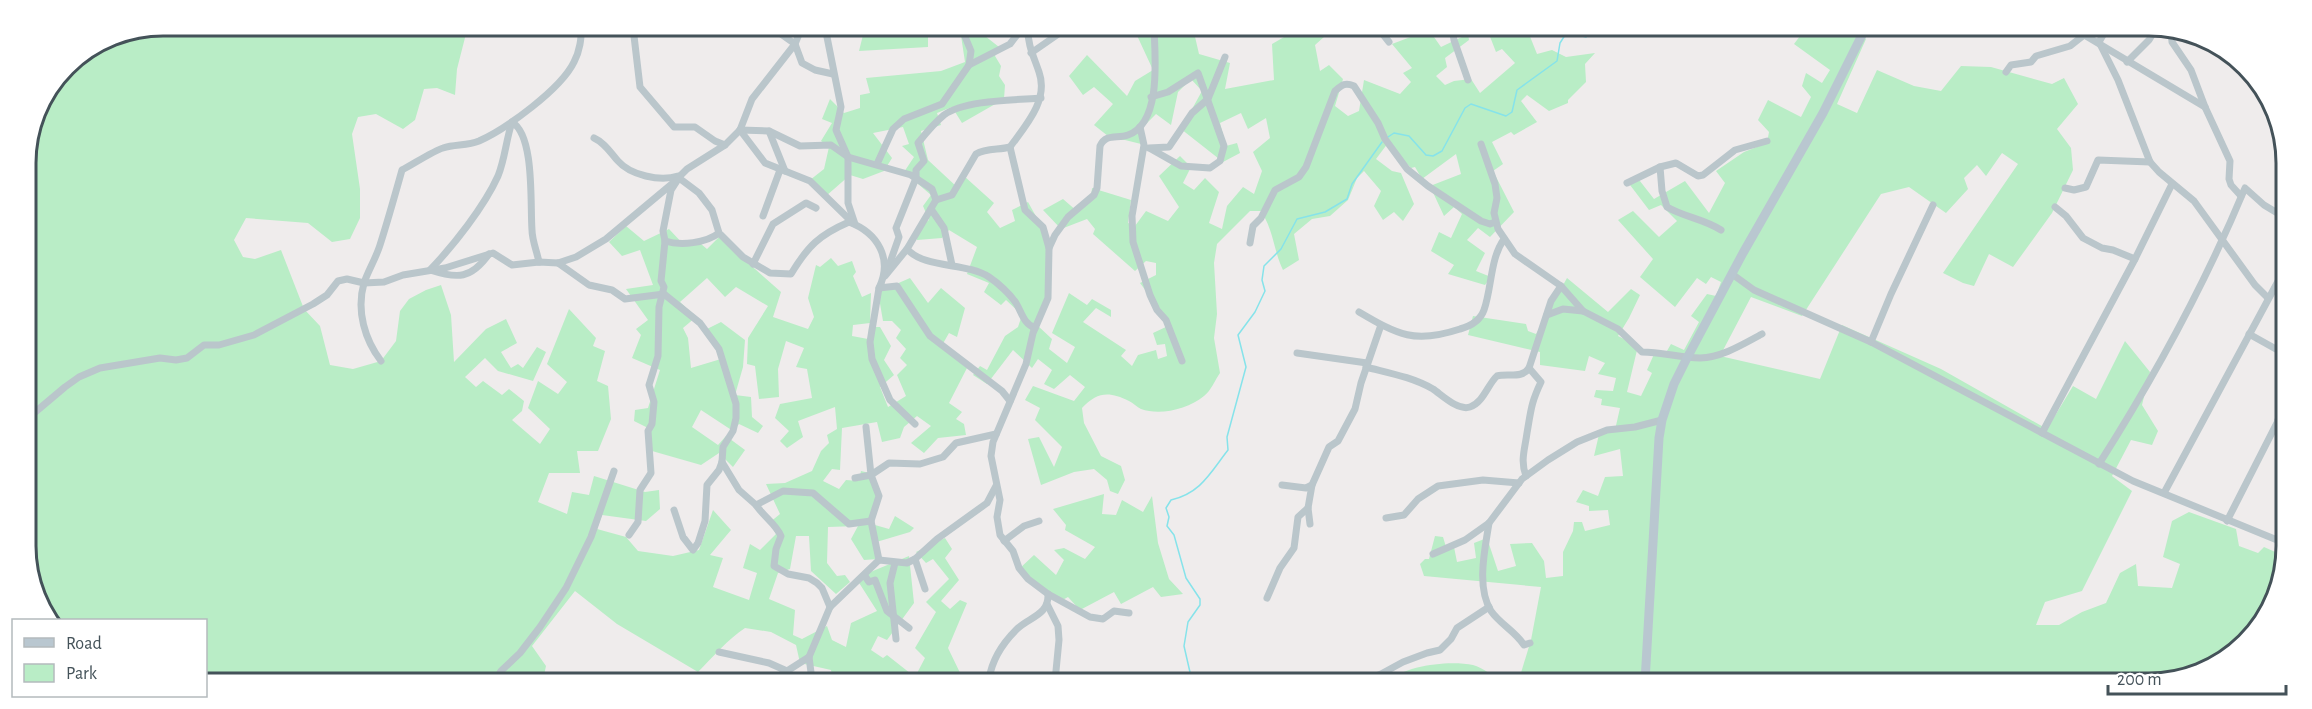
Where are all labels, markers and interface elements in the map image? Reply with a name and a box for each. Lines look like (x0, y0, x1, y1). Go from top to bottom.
legend (12, 619, 207, 697)
text: Road (66, 635, 102, 653)
scale bar (2108, 658, 2286, 696)
text: Park (66, 665, 98, 683)
text: 200 m (2117, 671, 2162, 689)

